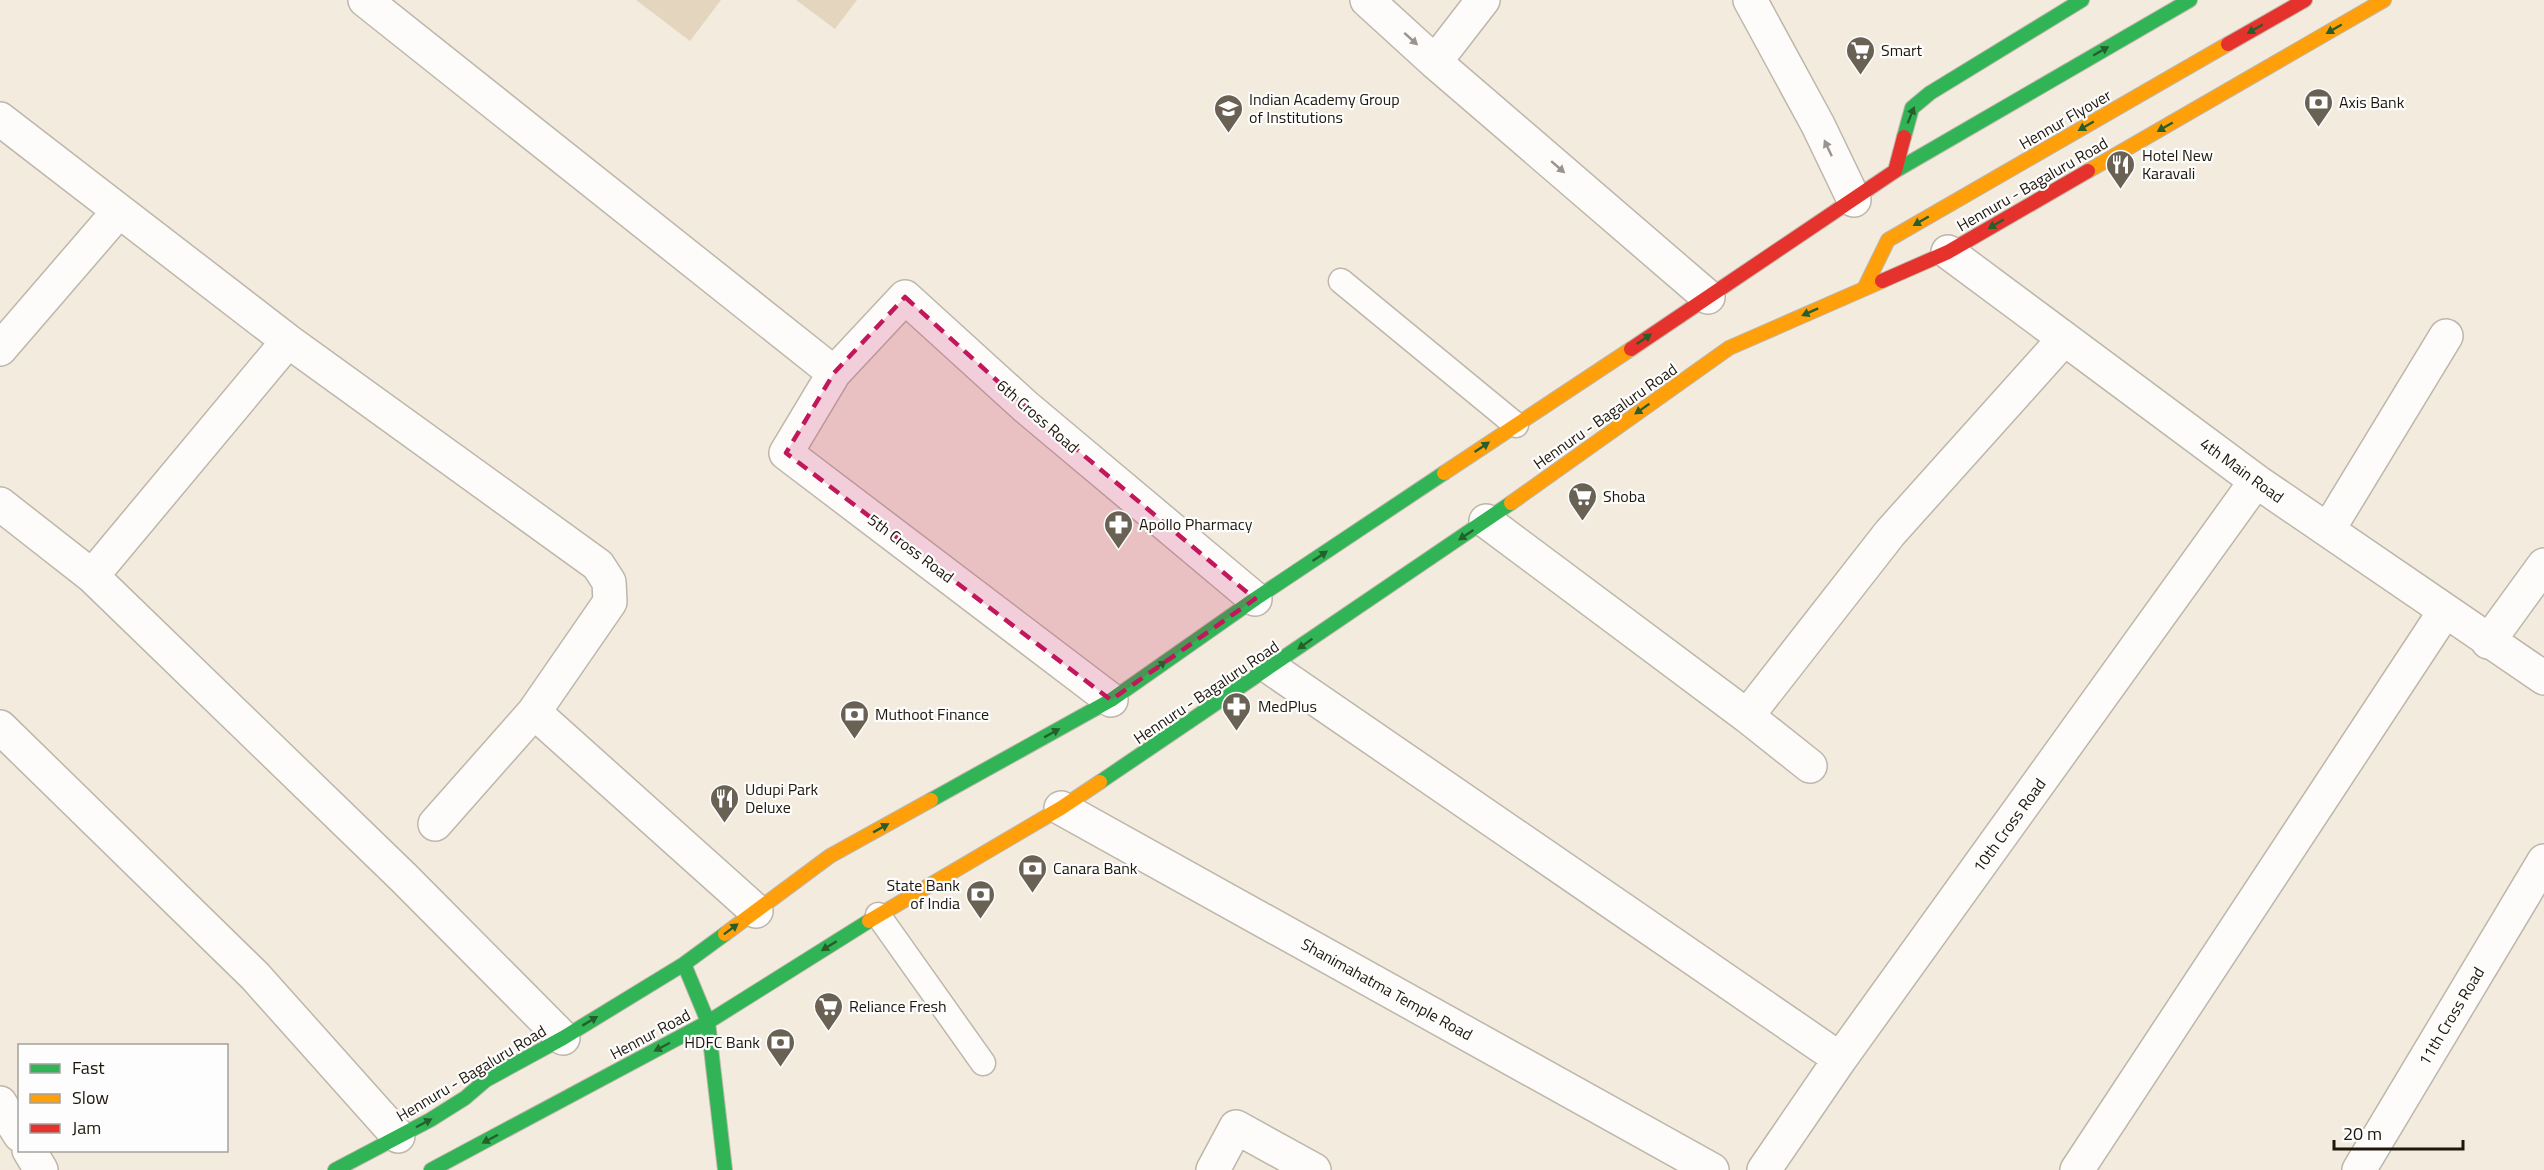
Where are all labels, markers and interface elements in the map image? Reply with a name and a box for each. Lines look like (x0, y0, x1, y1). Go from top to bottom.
one-way arrow (2246, 24, 2263, 34)
one-way arrow (2325, 24, 2342, 34)
one-way arrow (1403, 32, 1418, 46)
supermarket icon: Smart (1844, 34, 1876, 76)
place label: Smart (1881, 38, 1923, 62)
one-way arrow (2093, 46, 2109, 57)
street label: Hennur Flyover (2015, 83, 2116, 155)
bank icon: Axis Bank (2302, 86, 2334, 128)
place label: Indian Academy Group of Institutions (1249, 87, 1400, 129)
place label: Axis Bank (2339, 90, 2405, 114)
school or university icon: Indian Academy Group of Institutions (1212, 92, 1244, 134)
one-way arrow (1907, 105, 1917, 123)
one-way arrow (2078, 121, 2094, 132)
one-way arrow (2157, 121, 2173, 132)
street label: Hennuru - Bagaluru Road (1952, 131, 2112, 237)
one-way arrow (1824, 139, 1833, 156)
place label: Hotel New Karavali (2142, 143, 2213, 185)
restaurant icon: Hotel New Karavali (2105, 148, 2137, 190)
one-way arrow (1550, 160, 1565, 173)
one-way arrow (1913, 216, 1929, 227)
one-way arrow (1987, 219, 2004, 229)
one-way arrow (1802, 308, 1819, 317)
one-way arrow (1636, 334, 1652, 345)
street label: Hennuru - Bagaluru Road (1528, 357, 1682, 475)
street label: 6th Cross Road (992, 373, 1084, 459)
one-way arrow (1635, 403, 1651, 415)
street label: 4th Main Road (2195, 431, 2289, 509)
one-way arrow (1473, 442, 1490, 453)
supermarket icon: Shoba (1566, 480, 1598, 522)
place label: Shoba (1603, 484, 1645, 508)
street label: 5th Cross Road (863, 508, 959, 588)
pharmacy icon: Apollo Pharmacy (1102, 508, 1134, 550)
place label: Apollo Pharmacy (1139, 512, 1253, 536)
one-way arrow (1458, 529, 1475, 540)
one-way arrow (1311, 550, 1327, 562)
street label: Hennuru - Bagaluru Road (1128, 634, 1284, 750)
one-way arrow (1297, 638, 1313, 650)
one-way arrow (1151, 661, 1167, 672)
pharmacy icon: MedPlus (1221, 690, 1253, 732)
place label: MedPlus (1258, 694, 1317, 718)
bank icon: Muthoot Finance (838, 698, 870, 740)
place label: Muthoot Finance (875, 702, 989, 726)
one-way arrow (1043, 728, 1060, 738)
street label: 10th Cross Road (1967, 773, 2051, 877)
place label: Udupi Park Deluxe (745, 777, 819, 819)
restaurant icon: Udupi Park Deluxe (708, 782, 740, 824)
one-way arrow (873, 823, 890, 833)
bank icon: Canara Bank (1016, 852, 1048, 894)
place label: Canara Bank (1053, 856, 1138, 880)
place label: State Bank of India (886, 873, 960, 915)
bank icon: State Bank of India (965, 878, 997, 920)
one-way arrow (723, 924, 738, 936)
street label: Shanimahatma Temple Road (1297, 932, 1477, 1046)
one-way arrow (820, 941, 837, 952)
street label: 11th Cross Road (2412, 962, 2490, 1070)
supermarket icon: Reliance Fresh (812, 990, 844, 1032)
place label: Reliance Fresh (849, 994, 947, 1018)
street label: Hennur Road (605, 1003, 695, 1065)
one-way arrow (582, 1016, 598, 1027)
street label: Hennuru - Bagaluru Road (392, 1019, 550, 1127)
bank icon: HDFC Bank (765, 1026, 797, 1068)
place label: HDFC Bank (684, 1030, 760, 1054)
one-way arrow (653, 1042, 670, 1052)
legend (18, 1044, 228, 1152)
text: Fast (72, 1054, 105, 1081)
text: Slow (72, 1084, 109, 1111)
scale bar (2334, 1113, 2463, 1151)
text: Jam (72, 1114, 101, 1141)
one-way arrow (416, 1118, 433, 1128)
text: 20 m (2343, 1120, 2382, 1147)
one-way arrow (481, 1134, 498, 1144)

